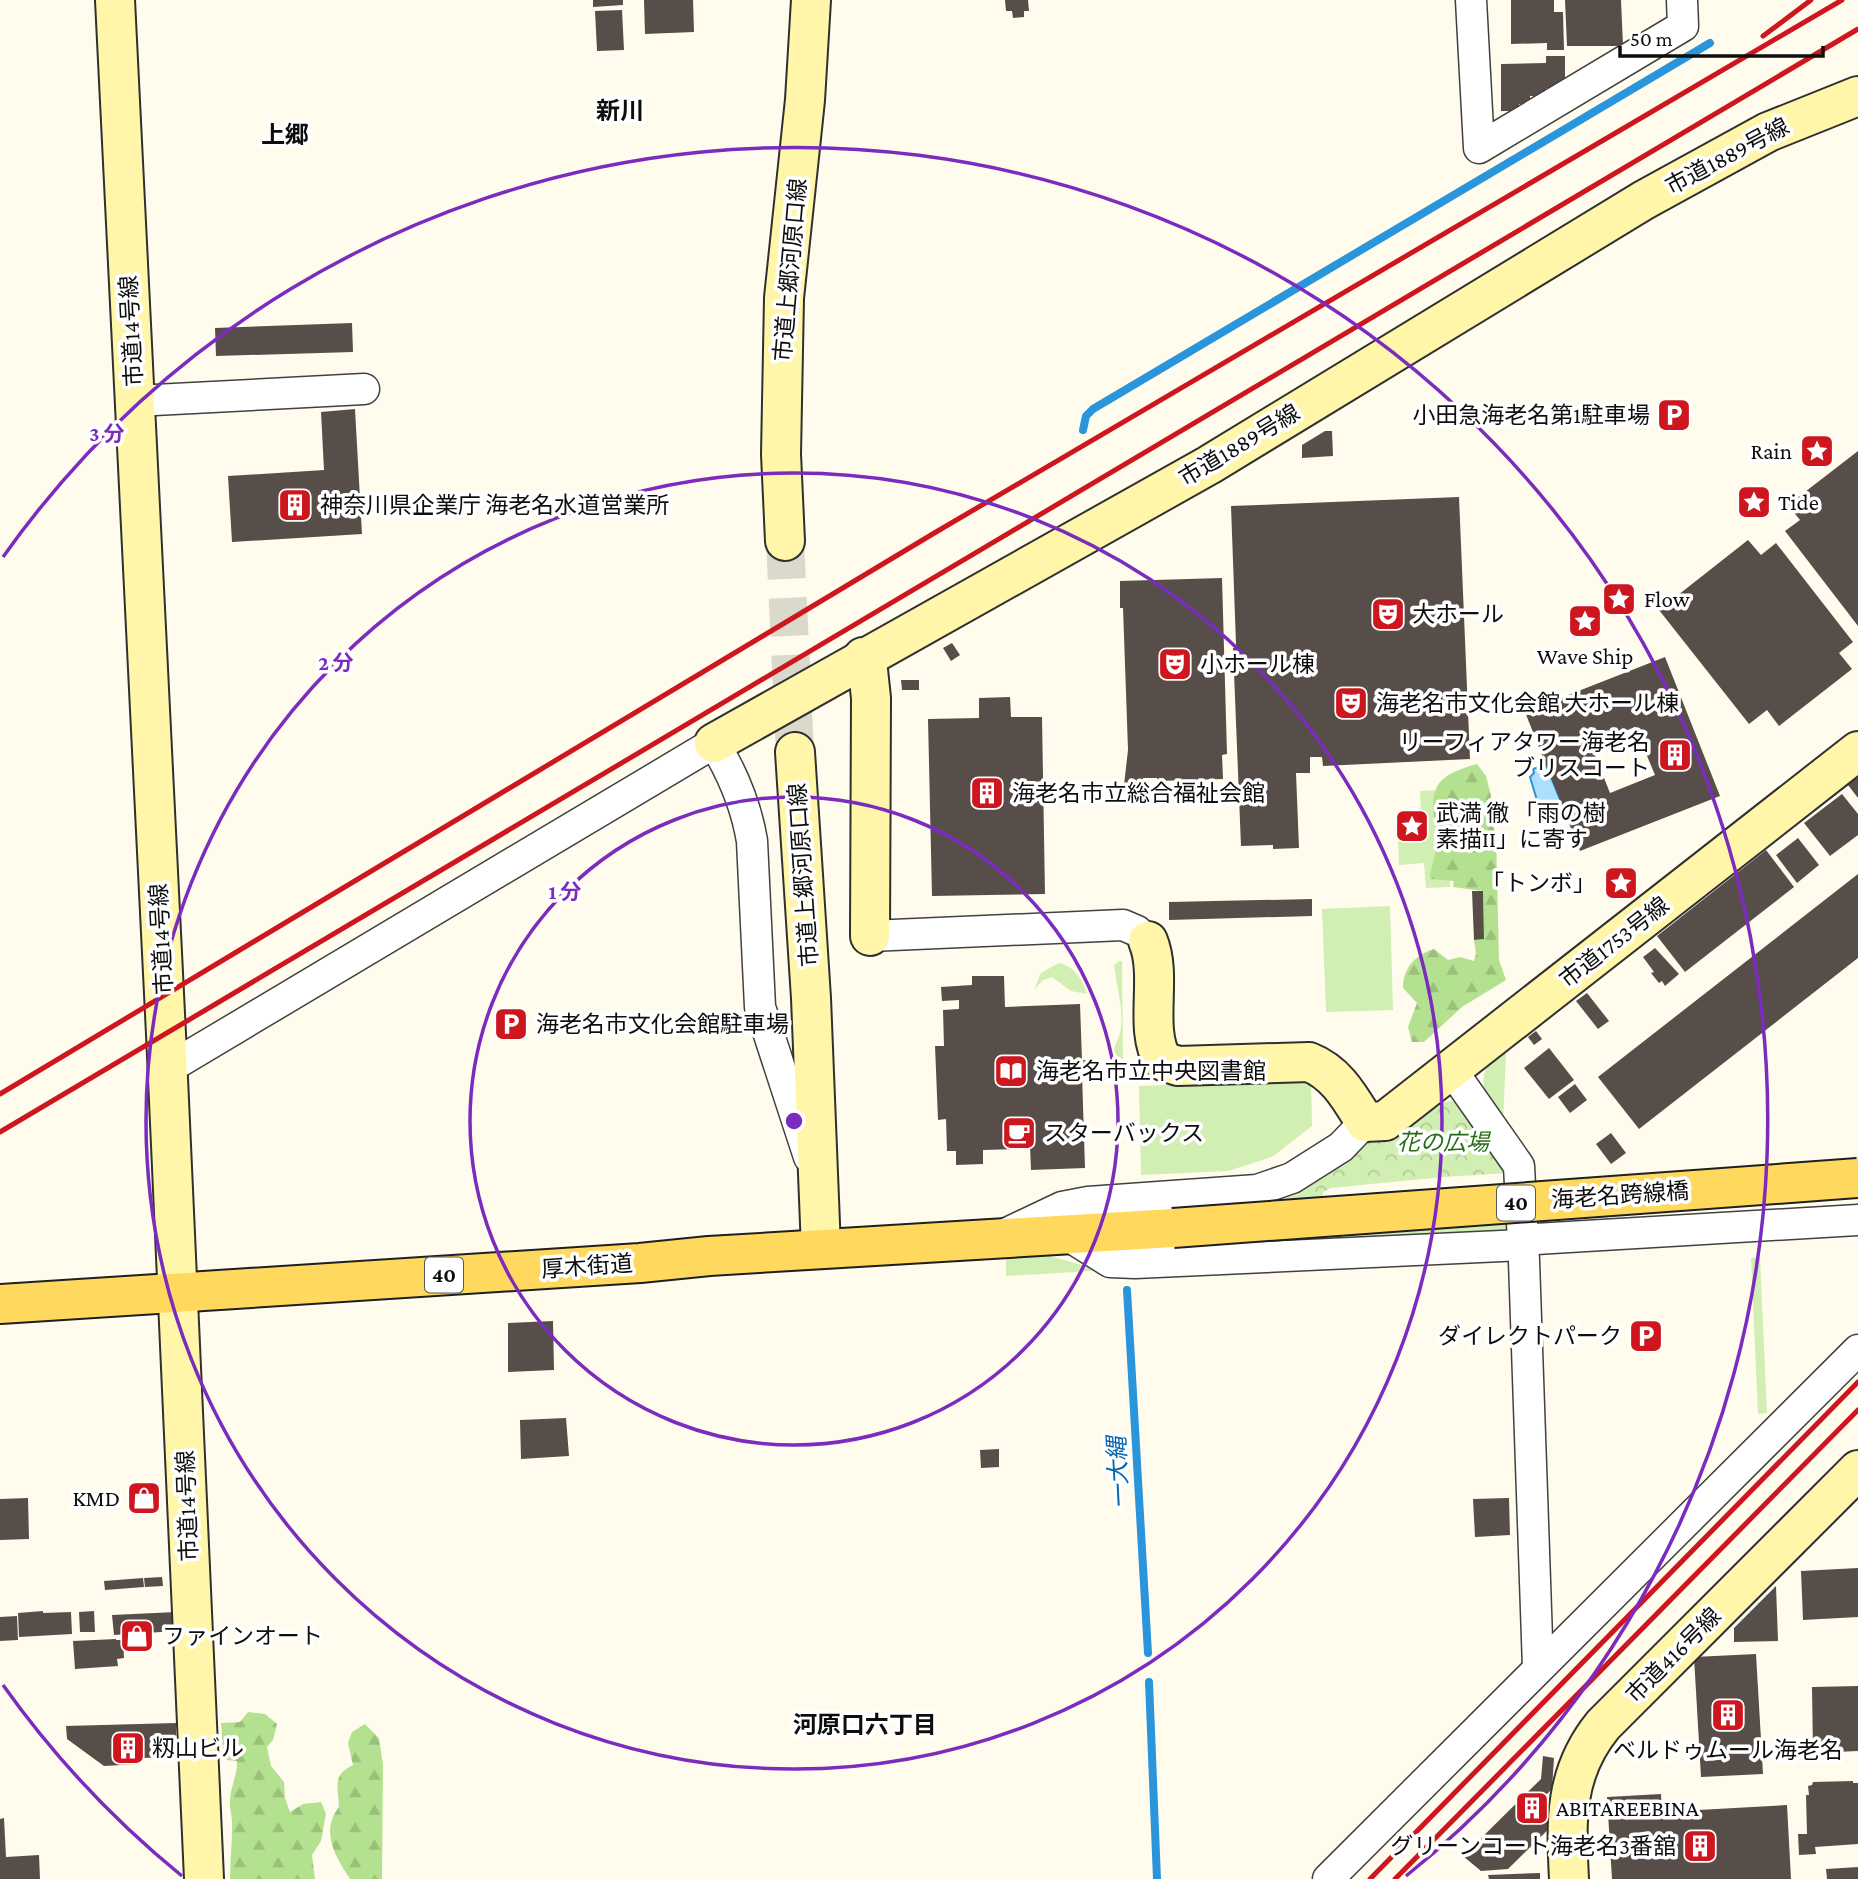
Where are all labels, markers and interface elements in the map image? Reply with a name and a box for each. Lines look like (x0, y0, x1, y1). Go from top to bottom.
scale bar (1620, 14, 1823, 58)
text: 50 m (1630, 27, 1673, 51)
district label: 新川 (596, 97, 644, 124)
street label: 市道1889号線 (1661, 113, 1793, 199)
district label: 上郷 (261, 121, 309, 148)
street label: 市道上郷河原口線 (769, 177, 811, 363)
street label: 市道14号線 (115, 275, 147, 387)
parking icon: 小田急海老名第1駐車場 (1655, 396, 1693, 434)
street label: 市道1889号線 (1174, 399, 1304, 491)
place label: 小田急海老名第1駐車場 (1412, 402, 1650, 428)
text: 3 分 (89, 422, 125, 446)
place icon: Rain (1798, 432, 1836, 470)
place label: Rain (1750, 438, 1792, 464)
place icon: Tide (1735, 483, 1773, 521)
building icon: 神奈川県企業庁 海老名水道営業所 (276, 486, 314, 524)
place label: Tide (1778, 489, 1819, 515)
place label: 神奈川県企業庁 海老名水道営業所 (320, 492, 669, 518)
place icon: Flow (1600, 580, 1638, 618)
place label: Flow (1644, 586, 1690, 612)
theatre icon: 大ホール (1369, 595, 1407, 633)
place label: 大ホール (1412, 601, 1504, 627)
place icon: Wave Ship (1566, 602, 1604, 640)
place label: Wave Ship (1537, 643, 1633, 669)
theatre icon: 小ホール棟 (1156, 645, 1194, 683)
text: 2 分 (318, 651, 354, 675)
place label: 小ホール棟 (1200, 651, 1315, 677)
theatre icon: 海老名市文化会館 大ホール棟 (1332, 684, 1370, 722)
place label: 海老名市文化会館 大ホール棟 (1376, 690, 1679, 716)
place label: リーフィアタワー海老名 ブリスコート (1399, 729, 1650, 781)
building icon: リーフィアタワー海老名 ブリスコート (1656, 736, 1694, 774)
building icon: 海老名市立総合福祉会館 (968, 774, 1006, 812)
place label: 海老名市立総合福祉会館 (1012, 780, 1265, 806)
street label: 市道上郷河原口線 (784, 782, 822, 968)
place label: 武満 徹 「雨の樹 素描II」に寄す (1436, 800, 1606, 852)
place icon: 武満 徹 「雨の樹 素描II」に寄す (1393, 807, 1431, 845)
place icon: 「トンボ」 (1602, 864, 1640, 902)
place label: 「トンボ」 (1481, 870, 1596, 896)
text: 1 分 (549, 880, 581, 904)
street label: 市道14号線 (145, 883, 177, 995)
street label: 市道1753号線 (1554, 891, 1674, 993)
parking icon: 海老名市文化会館駐車場 (492, 1005, 530, 1043)
place label: 海老名市文化会館駐車場 (536, 1011, 789, 1037)
library icon: 海老名市立中央図書館 (992, 1052, 1030, 1090)
place label: 海老名市立中央図書館 (1036, 1058, 1266, 1084)
centre of rings (782, 1109, 806, 1133)
cafe icon: スターバックス (1000, 1114, 1038, 1152)
place label: スターバックス (1044, 1120, 1204, 1146)
park label: 花の広場 (1397, 1129, 1492, 1155)
street label: 海老名跨線橋 (1550, 1177, 1690, 1213)
road number: 40 (1497, 1186, 1535, 1220)
street label: 厚木街道 (540, 1250, 634, 1282)
road number: 40 (425, 1258, 463, 1292)
parking icon: ダイレクトパーク (1627, 1317, 1665, 1355)
place label: ダイレクトパーク (1438, 1323, 1622, 1349)
water label: 一大縄 (1102, 1433, 1133, 1510)
street label: 市道14号線 (172, 1450, 202, 1562)
shop icon: KMD (125, 1479, 163, 1517)
place label: KMD (72, 1485, 120, 1511)
street label: 市道416号線 (1620, 1602, 1726, 1708)
shop icon: ファインオート (118, 1617, 156, 1655)
place label: ファインオート (162, 1623, 323, 1649)
building icon: ベルドゥムール海老名 (1709, 1696, 1747, 1734)
district label: 河原口六丁目 (793, 1711, 937, 1738)
building icon: 籾山ビル (109, 1729, 147, 1767)
place label: 籾山ビル (152, 1735, 244, 1761)
place label: ベルドゥムール海老名 (1613, 1737, 1843, 1763)
building icon: ABITAREEBINA (1513, 1789, 1551, 1827)
place label: ABITAREEBINA (1556, 1795, 1700, 1821)
building icon: グリーンコート海老名3番舘 (1681, 1827, 1719, 1865)
place label: グリーンコート海老名3番舘 (1390, 1833, 1676, 1859)

